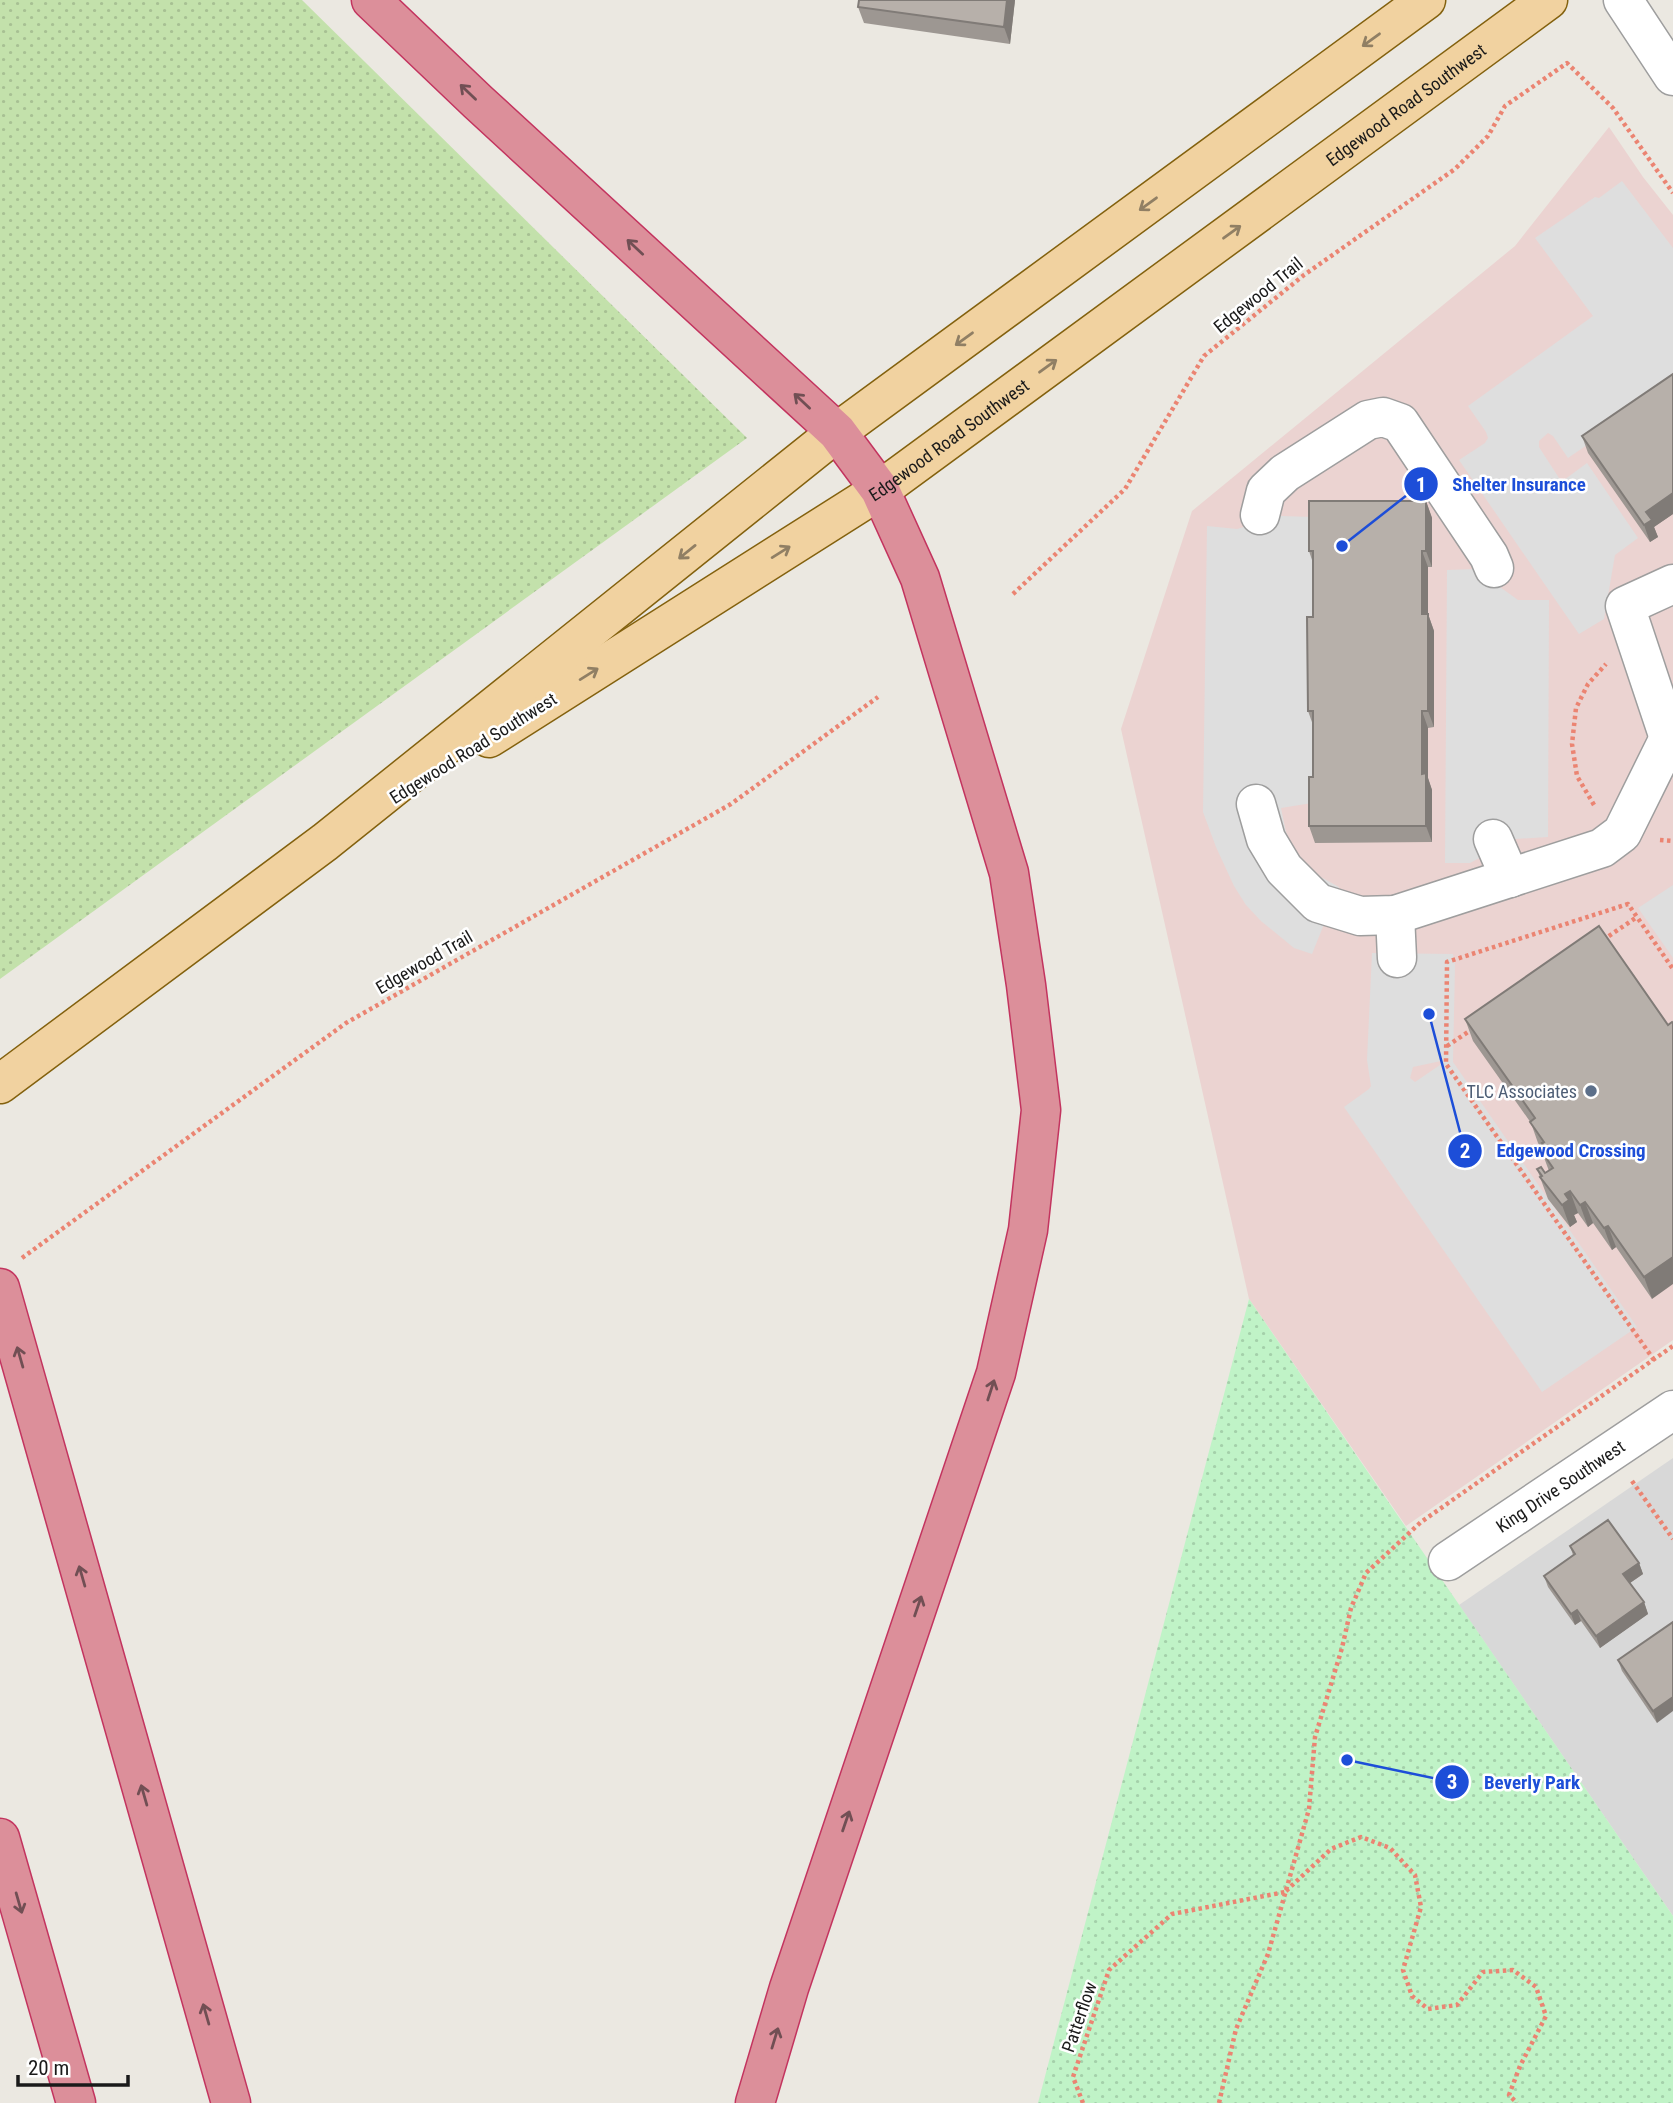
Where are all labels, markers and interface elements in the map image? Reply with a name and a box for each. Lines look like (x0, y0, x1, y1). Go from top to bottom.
one-way arrow (1362, 33, 1380, 48)
street label: Edgewood Road Southwest (1322, 39, 1490, 170)
one-way arrow (460, 84, 477, 101)
one-way arrow (1139, 197, 1158, 211)
one-way arrow (1222, 225, 1241, 239)
one-way arrow (627, 238, 644, 255)
street label: Edgewood Trail (1209, 253, 1307, 337)
one-way arrow (955, 331, 974, 346)
one-way arrow (1038, 359, 1057, 374)
street label: Edgewood Road Southwest (865, 374, 1033, 505)
one-way arrow (794, 392, 811, 409)
callout: Shelter Insurance (1404, 464, 1600, 504)
text: 1 (1416, 473, 1426, 497)
text: Shelter Insurance (1452, 473, 1586, 496)
one-way arrow (678, 544, 697, 559)
one-way arrow (771, 545, 791, 559)
one-way arrow (579, 667, 598, 682)
street label: Edgewood Road Southwest (386, 688, 560, 808)
street label: Edgewood Trail (372, 926, 476, 998)
place label: TLC Associates (1466, 1081, 1577, 1102)
marker: TLC Associates (1583, 1083, 1599, 1099)
callout: Edgewood Crossing (1447, 1131, 1660, 1171)
text: 2 (1460, 1139, 1470, 1163)
text: Edgewood Crossing (1496, 1139, 1646, 1162)
one-way arrow (12, 1346, 25, 1368)
one-way arrow (986, 1380, 998, 1402)
street label: King Drive Southwest (1492, 1435, 1628, 1536)
one-way arrow (74, 1565, 87, 1587)
one-way arrow (912, 1595, 925, 1617)
callout: Beverly Park (1435, 1762, 1594, 1802)
text: 3 (1447, 1770, 1457, 1794)
text: Beverly Park (1484, 1771, 1581, 1794)
one-way arrow (136, 1784, 149, 1806)
one-way arrow (840, 1811, 853, 1833)
one-way arrow (13, 1892, 26, 1914)
street label: Patterflow (1057, 1979, 1101, 2055)
one-way arrow (198, 2003, 211, 2025)
one-way arrow (769, 2027, 782, 2049)
scale bar (18, 2044, 128, 2088)
text: 20 m (28, 2056, 69, 2080)

